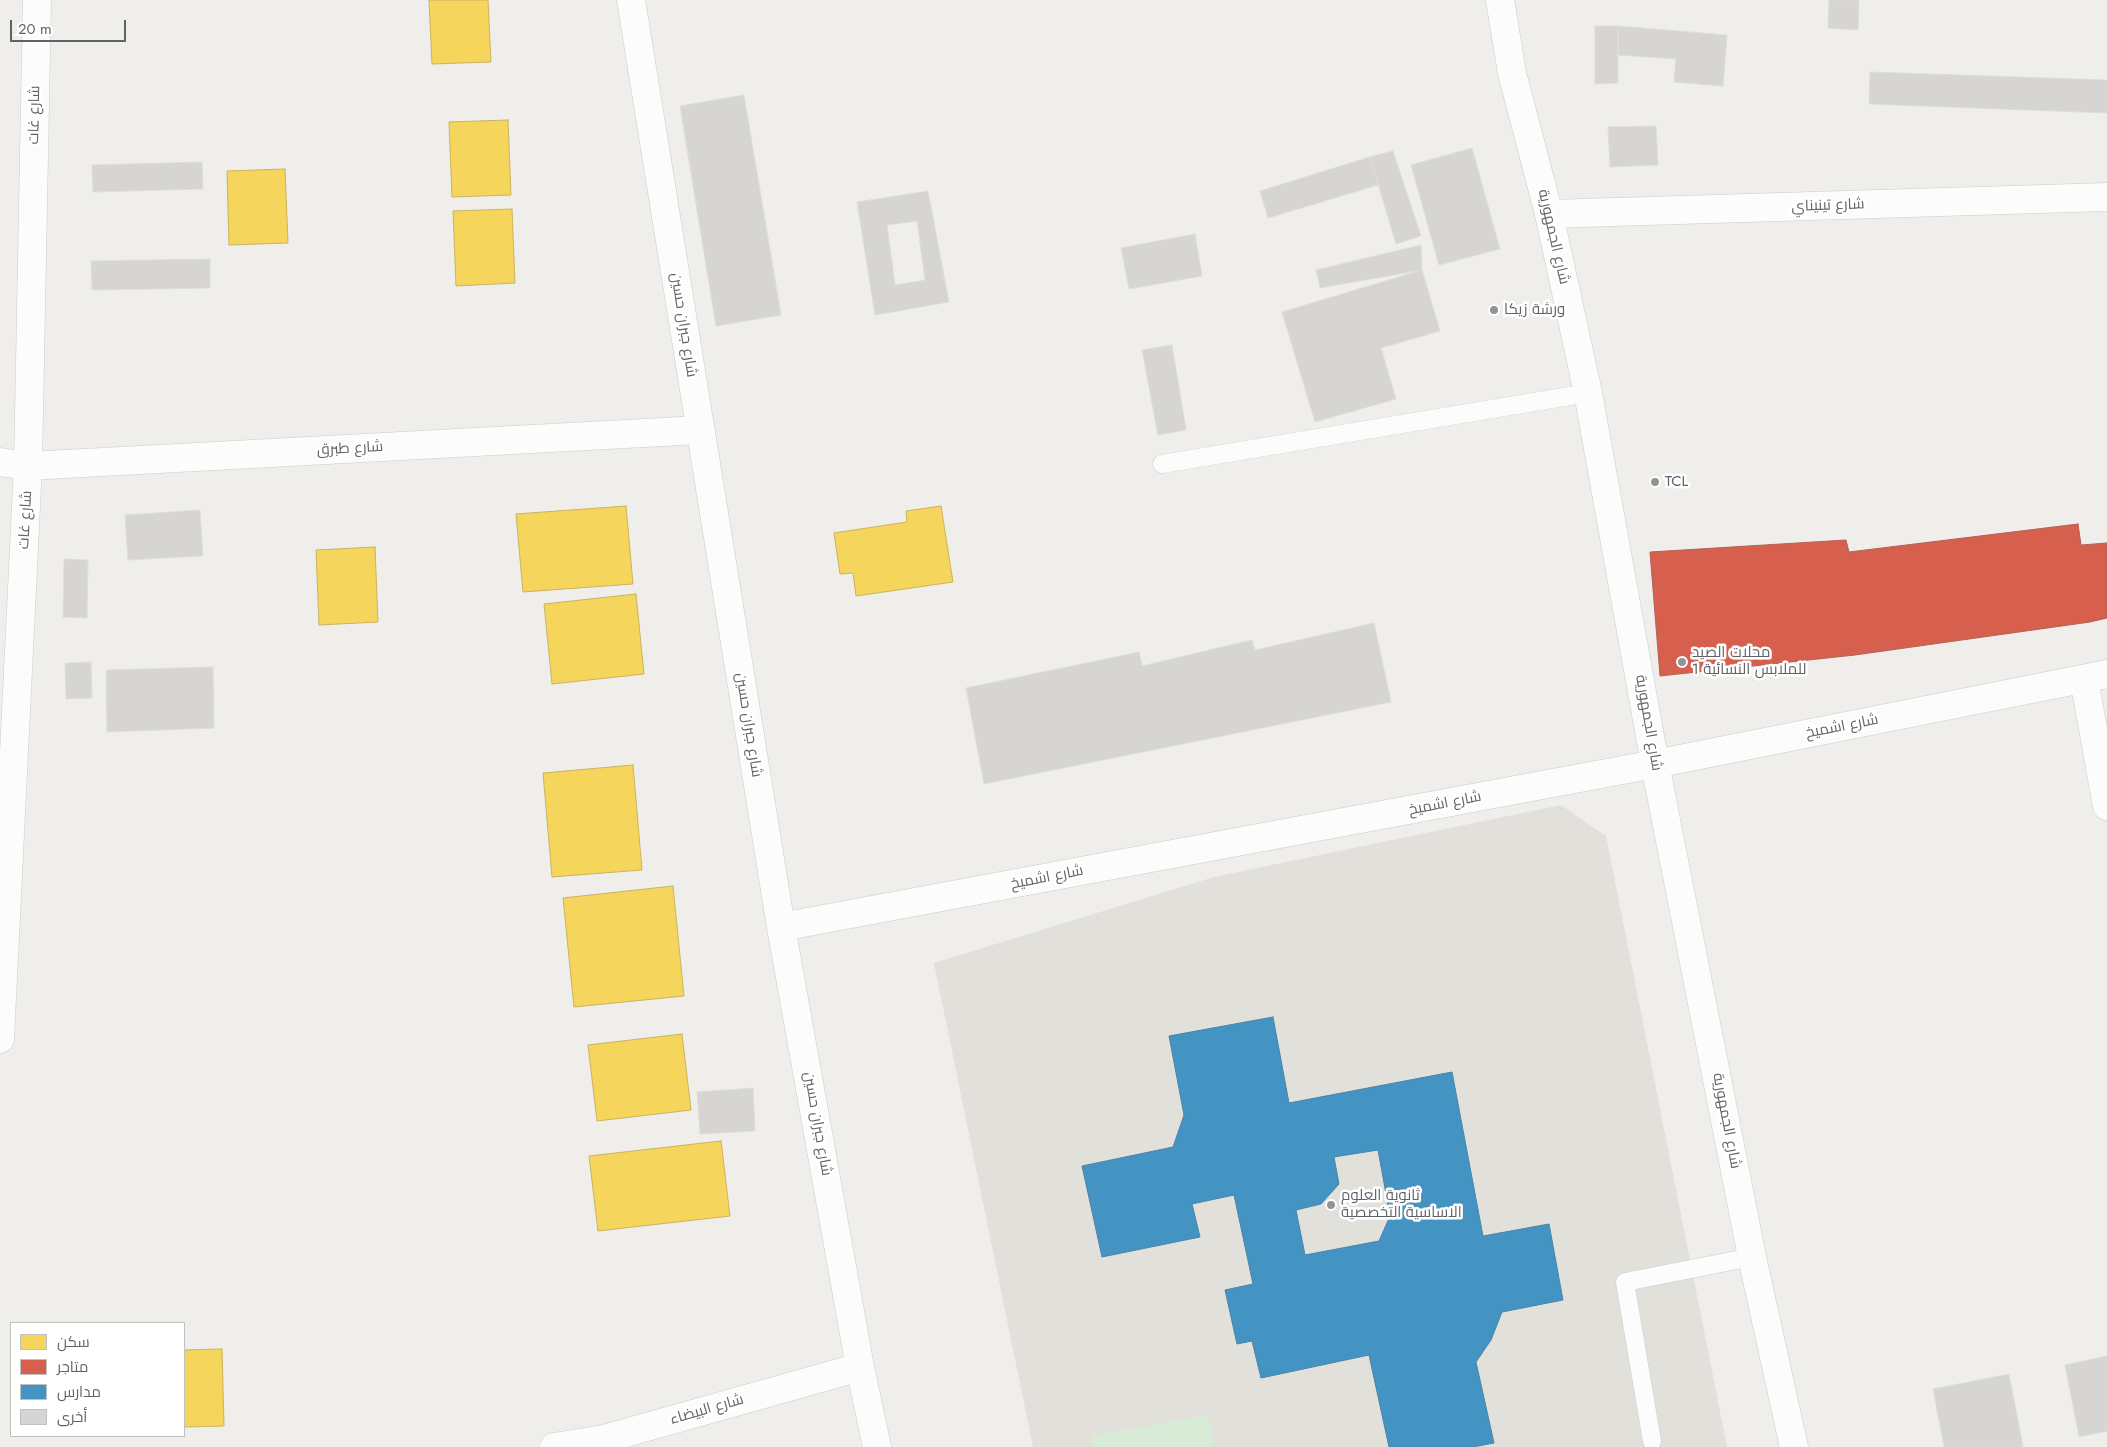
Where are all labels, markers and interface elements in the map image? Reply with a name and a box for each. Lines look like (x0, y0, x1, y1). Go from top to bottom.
scale bar (12, 10, 129, 42)
text: 20 m (18, 18, 52, 40)
street label: شارع غات (25, 85, 45, 145)
street label: شارع الجمهورية (1533, 188, 1573, 286)
street label: شارع تينيناي (1791, 196, 1865, 216)
street label: شارع جبران حسين (666, 272, 700, 378)
place label: ورشة زيكا (1504, 301, 1565, 319)
marker: ورشة زيكا (1488, 304, 1500, 316)
street label: شارع طبرق (316, 438, 384, 460)
place label: TCL (1665, 473, 1688, 491)
marker: TCL (1649, 476, 1661, 488)
street label: شارع غات (15, 490, 37, 550)
place label: محلات الصيد للملابس النسائية 1 (1692, 644, 1806, 679)
marker: محلات الصيد للملابس النسائية 1 (1676, 656, 1688, 668)
street label: شارع جبران حسين (731, 672, 765, 778)
street label: شارع الجمهورية (1631, 674, 1665, 772)
street label: شارع اشميخ (1804, 711, 1880, 743)
street label: شارع اشميخ (1407, 788, 1483, 820)
street label: شارع اشميخ (1009, 862, 1085, 894)
street label: شارع جبران حسين (799, 1071, 835, 1177)
street label: شارع الجمهورية (1708, 1072, 1744, 1170)
place label: ثانوية العلوم الاساسية التخصصية (1341, 1187, 1462, 1222)
marker: ثانوية العلوم الاساسية التخصصية (1325, 1199, 1337, 1211)
legend (10, 1322, 185, 1437)
text: سكن (57, 1331, 90, 1353)
text: متاجر (57, 1356, 88, 1378)
text: مدارس (57, 1381, 101, 1403)
street label: شارع البيضاء (668, 1391, 746, 1429)
text: أخرى (57, 1406, 87, 1428)

